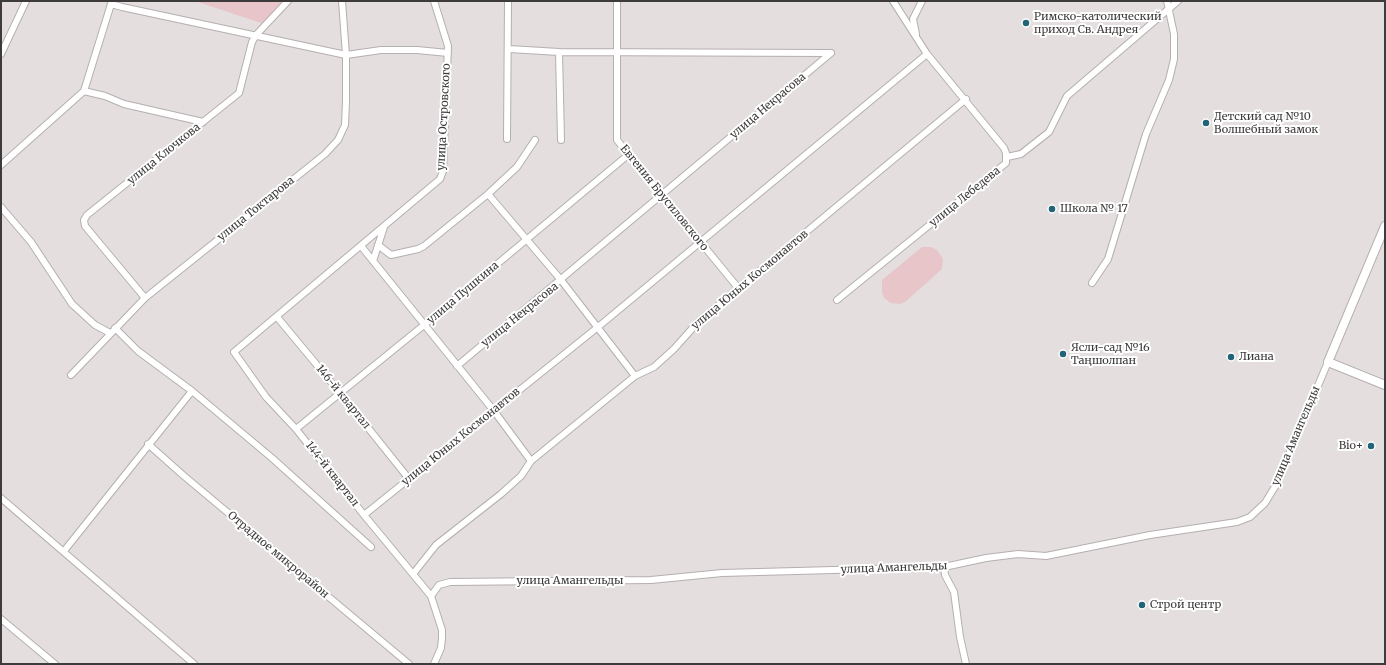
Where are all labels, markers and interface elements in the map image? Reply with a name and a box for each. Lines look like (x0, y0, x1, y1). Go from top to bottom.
place label: Римско-католический приход Св. Андрея (1034, 10, 1162, 36)
marker: Римско-католический приход Св. Андрея (1021, 18, 1031, 28)
street label: улица Островского (435, 63, 453, 171)
street label: улица Некрасова (727, 70, 809, 142)
place label: Детский сад №10 Волшебный замок (1214, 110, 1318, 136)
marker: Детский сад №10 Волшебный замок (1201, 118, 1211, 128)
street label: улица Клочкова (125, 121, 203, 187)
street label: Евгения Брусиловского (617, 142, 711, 254)
street label: улица Лебедева (927, 164, 1003, 230)
street label: улица Токтарова (215, 174, 297, 244)
place label: Школа № 17 (1060, 202, 1128, 216)
marker: Школа № 17 (1047, 204, 1057, 214)
street label: улица Юных Космонавтов (689, 227, 811, 333)
street label: улица Пушкина (424, 259, 502, 327)
street label: улица Некрасова (479, 280, 561, 350)
place label: Ясли-сад №16 Таңшолпан (1071, 341, 1150, 367)
marker: Ясли-сад №16 Таңшолпан (1058, 349, 1068, 359)
place label: Лиана (1239, 350, 1274, 364)
marker: Лиана (1226, 352, 1236, 362)
street label: 146-й квартал (313, 362, 373, 432)
street label: улица Амангельды (1269, 384, 1323, 488)
street label: улица Юных Космонавтов (399, 385, 523, 489)
street label: 144-й квартал (303, 439, 361, 509)
place label: Bio+ (1339, 439, 1363, 453)
marker: Bio+ (1366, 441, 1376, 451)
street label: Отрадное микрорайон (225, 509, 331, 601)
street label: улица Амангельды (840, 560, 948, 576)
street label: улица Амангельды (517, 574, 623, 588)
place label: Строй центр (1150, 598, 1221, 612)
marker: Строй центр (1137, 600, 1147, 610)

